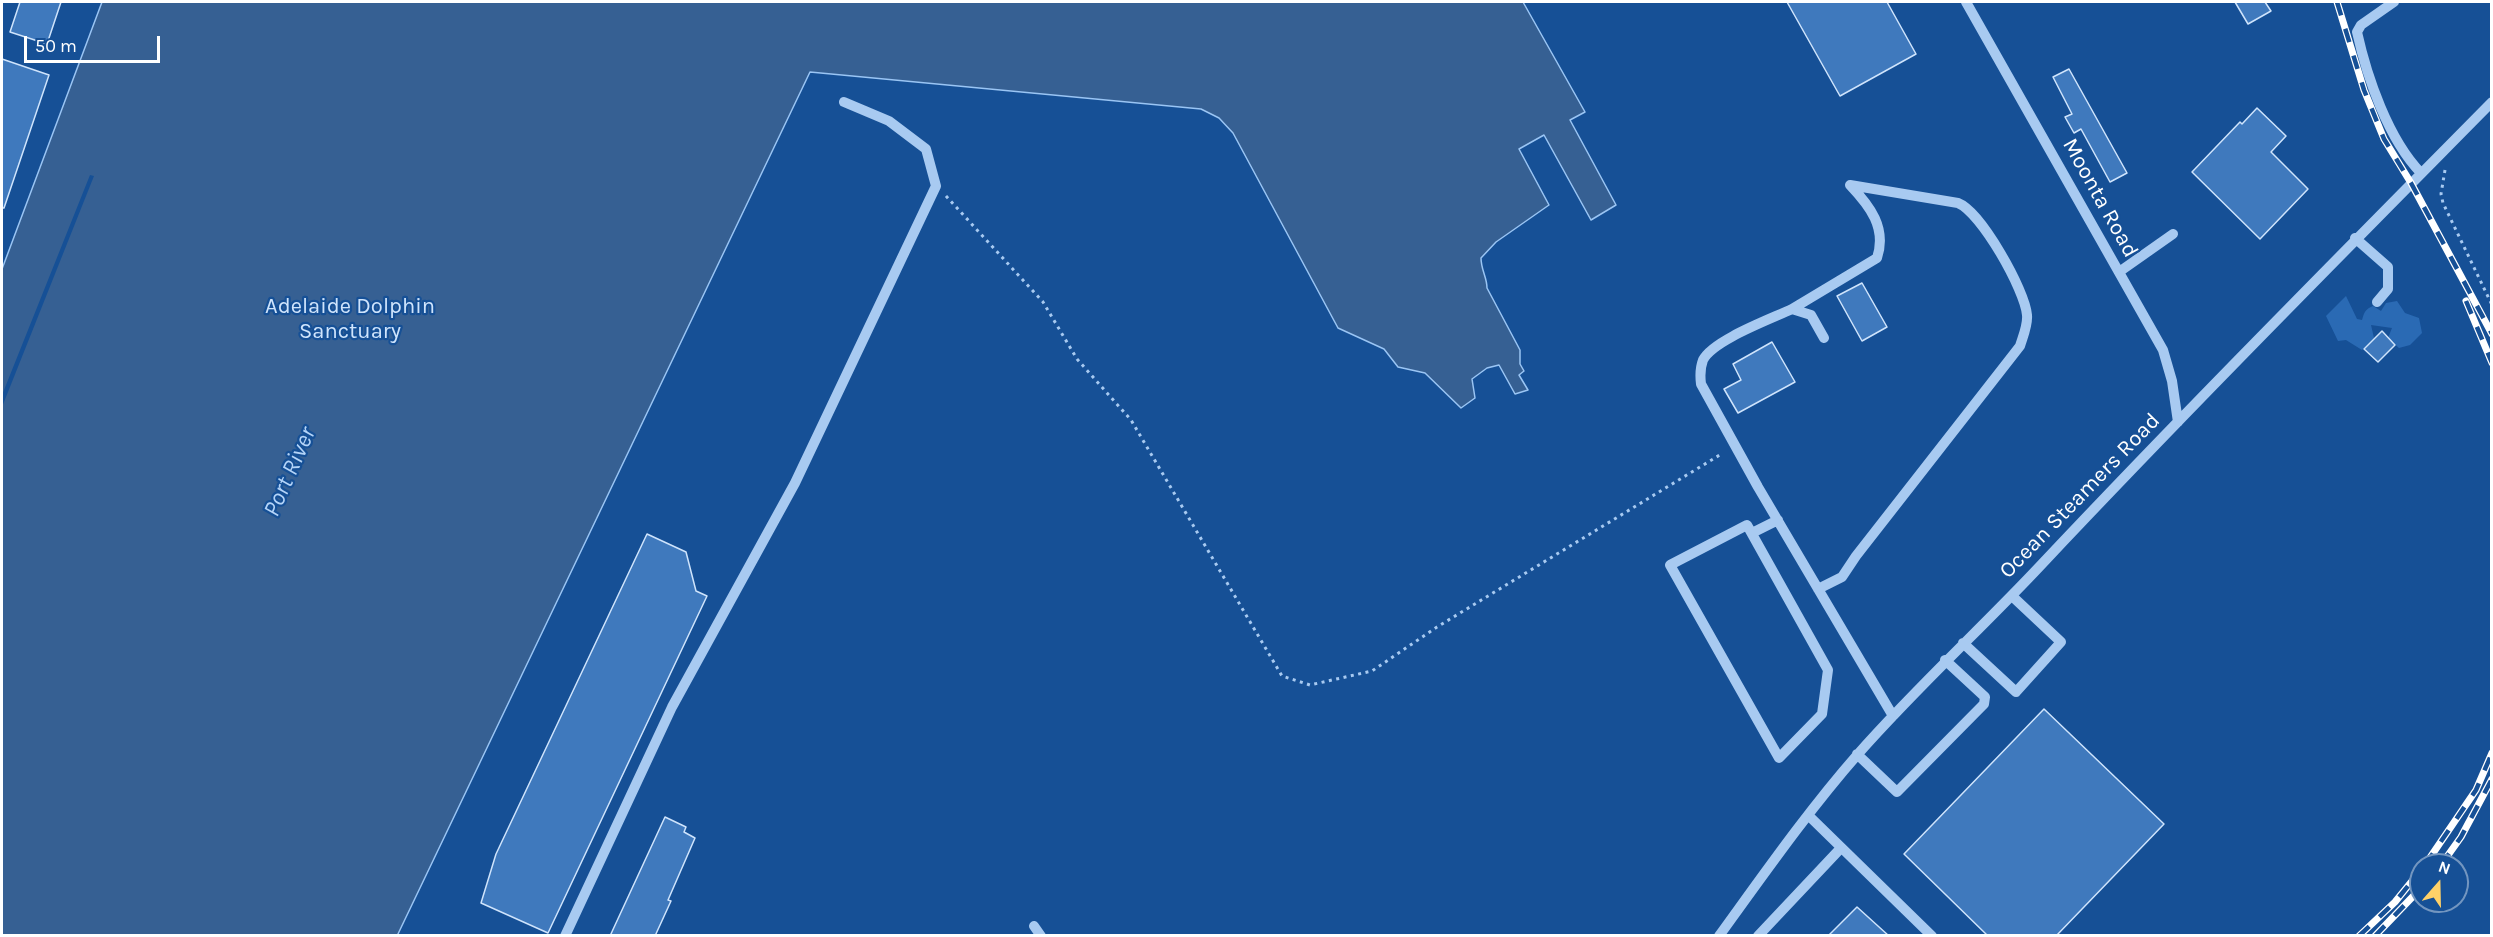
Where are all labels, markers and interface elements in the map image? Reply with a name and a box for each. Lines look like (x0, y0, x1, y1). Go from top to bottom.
scale bar (27, 24, 164, 62)
text: 50 m (35, 35, 77, 57)
street label: Moonta Road (2056, 134, 2144, 262)
park label: Adelaide Dolphin Sanctuary (265, 294, 435, 346)
street label: Ocean Steamers Road (1994, 408, 2166, 584)
water label: Port River (257, 423, 323, 521)
north arrow (2409, 853, 2469, 913)
text: N (2436, 857, 2453, 878)

